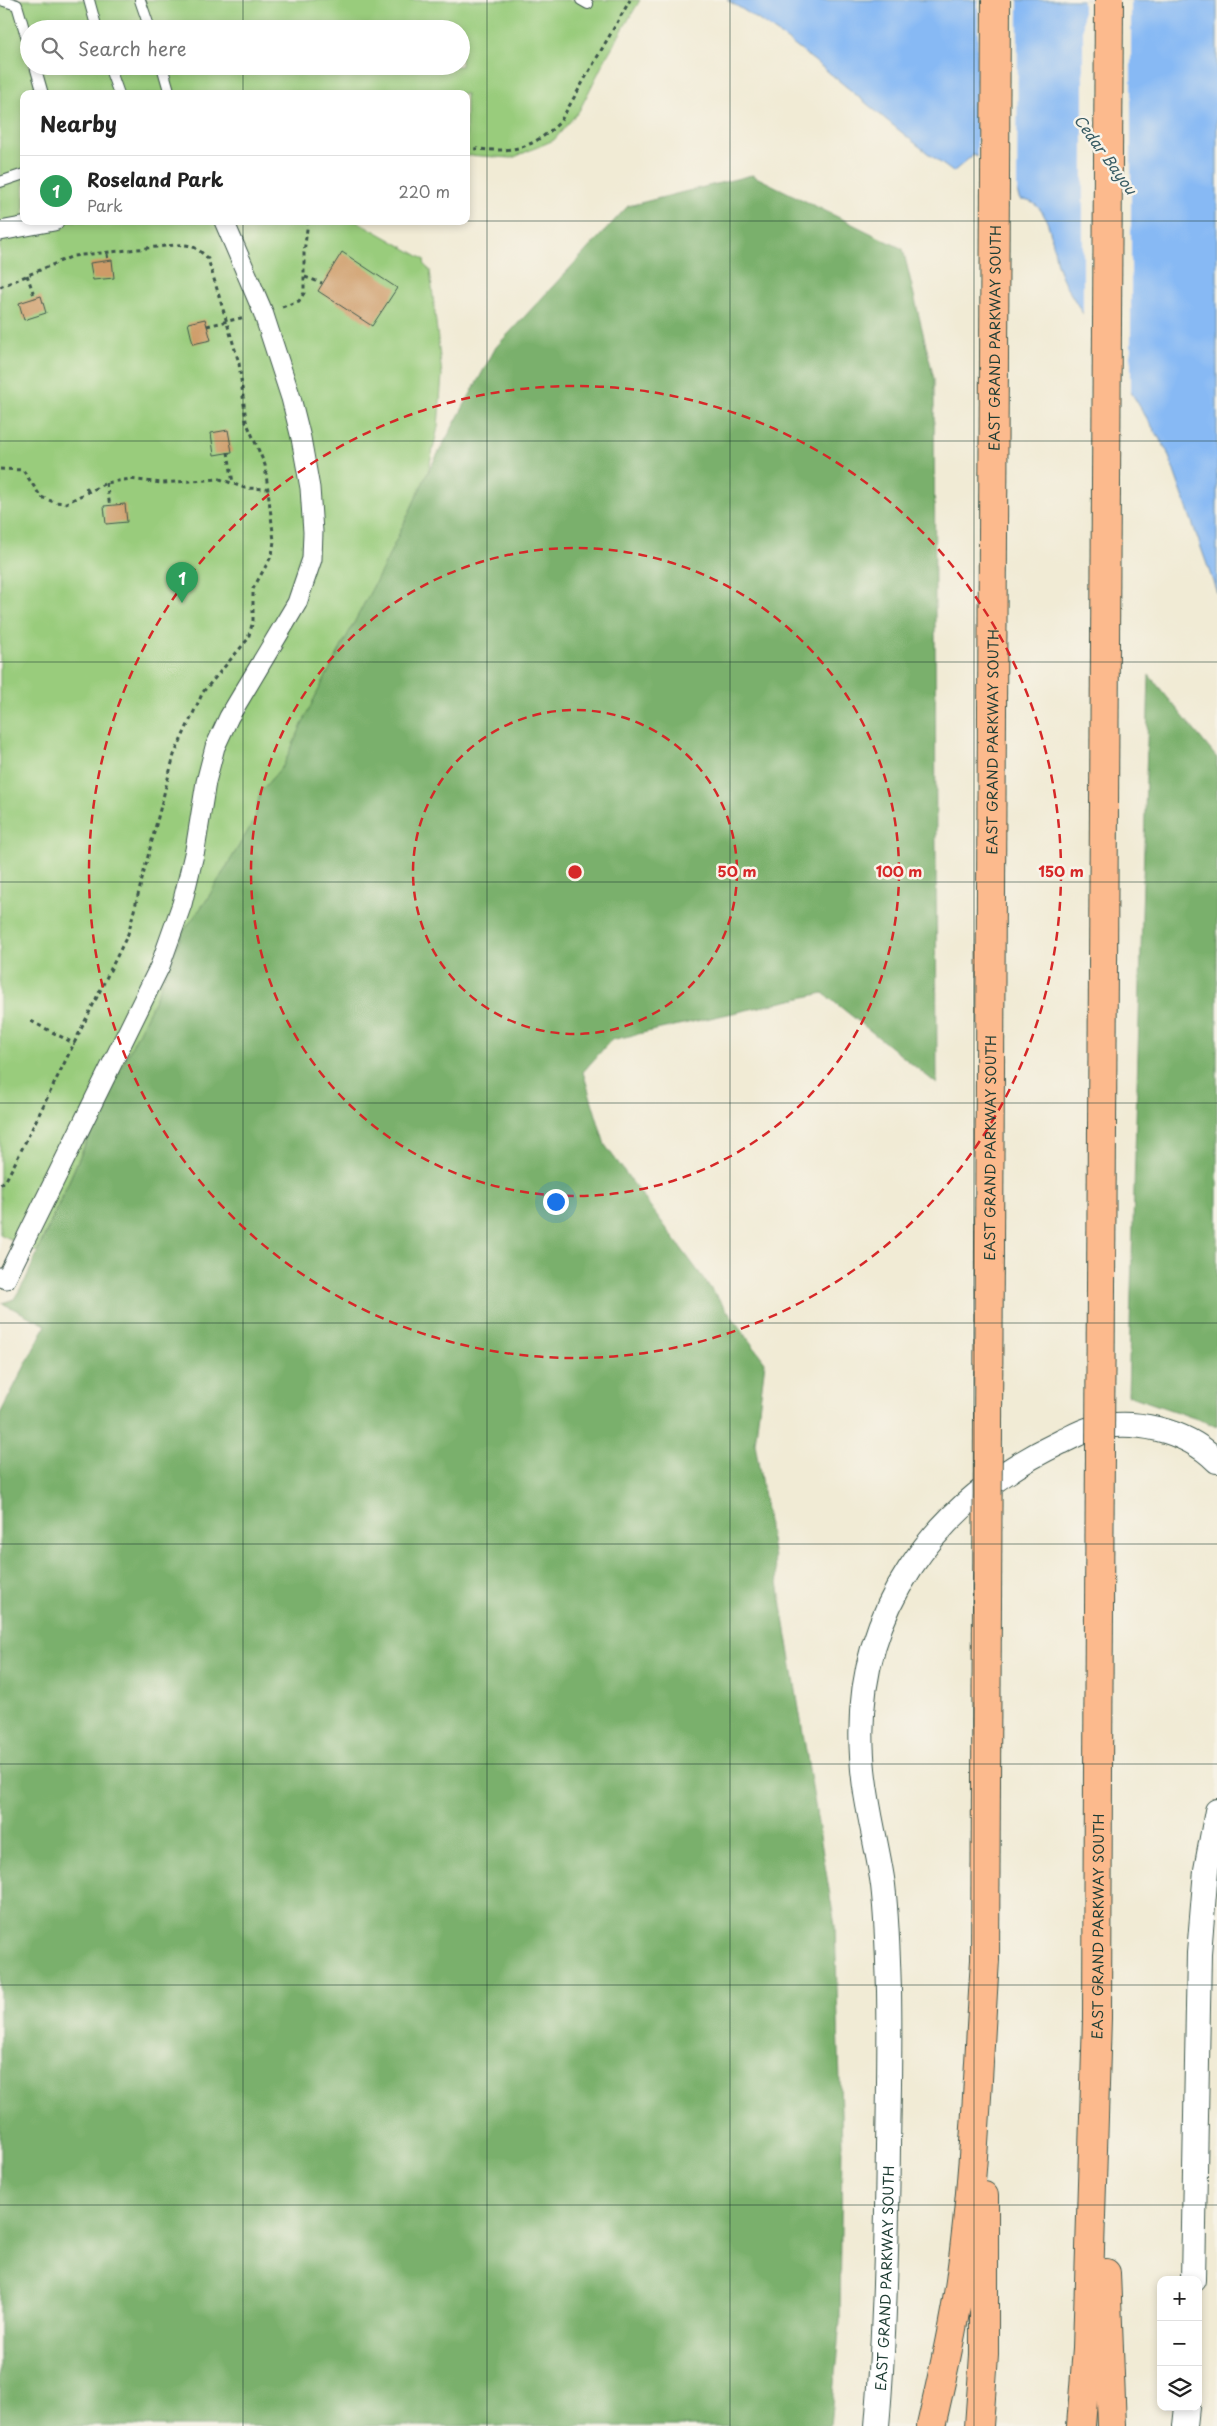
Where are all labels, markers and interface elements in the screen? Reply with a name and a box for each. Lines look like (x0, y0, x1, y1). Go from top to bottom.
search box (20, 20, 470, 75)
icon: search (38, 34, 66, 62)
text: Search here (78, 34, 187, 62)
text: Nearby (40, 107, 117, 139)
water label: Cedar Bayou (1069, 109, 1144, 200)
text: Roseland Park (87, 165, 223, 193)
text: 1 (52, 179, 60, 203)
text: 220 m (399, 179, 450, 203)
text: Park (87, 193, 123, 217)
street label: EAST GRAND PARKWAY SOUTH (983, 225, 1005, 451)
pin: 1 (166, 562, 198, 603)
street label: EAST GRAND PARKWAY SOUTH (981, 629, 1003, 855)
text: 50 m (718, 859, 756, 882)
text: 100 m (876, 859, 922, 882)
text: 150 m (1038, 859, 1084, 882)
centre of rings (566, 863, 584, 881)
street label: EAST GRAND PARKWAY SOUTH (978, 1035, 1001, 1261)
your location (543, 1189, 569, 1215)
street label: EAST GRAND PARKWAY SOUTH (1086, 1814, 1108, 2040)
street label: EAST GRAND PARKWAY SOUTH (869, 2165, 898, 2392)
map controls (1157, 2276, 1202, 2411)
button: + (1157, 2276, 1202, 2321)
button: − (1157, 2321, 1202, 2366)
button: layers (1157, 2366, 1202, 2411)

